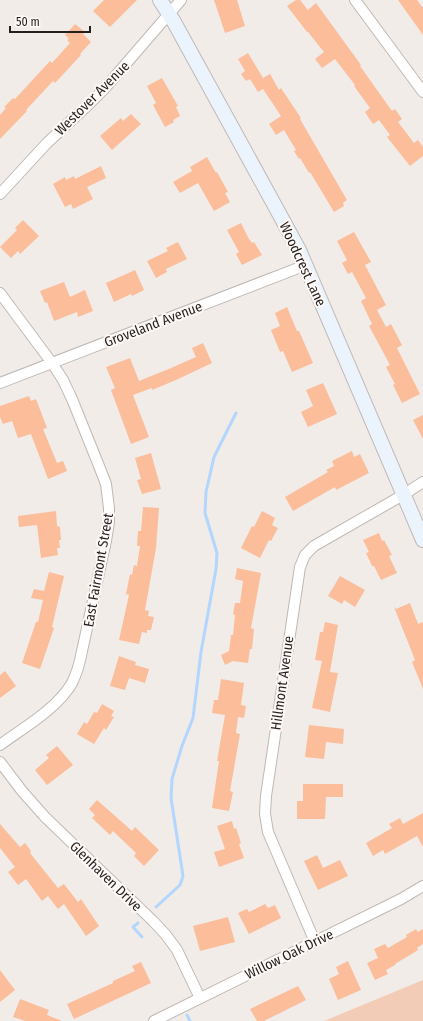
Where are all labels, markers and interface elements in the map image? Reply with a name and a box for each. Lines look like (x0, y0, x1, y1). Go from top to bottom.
scale bar (10, 8, 90, 34)
text: 50 m (16, 15, 40, 29)
street label: Westover Avenue (52, 58, 133, 139)
street label: Woodcrest Lane (276, 219, 330, 309)
street label: Groveland Avenue (102, 298, 205, 351)
street label: East Fairmont Street (80, 511, 117, 628)
street label: Hillmont Avenue (267, 635, 298, 731)
street label: Glenhaven Drive (66, 838, 145, 915)
street label: Willow Oak Drive (242, 926, 336, 983)

